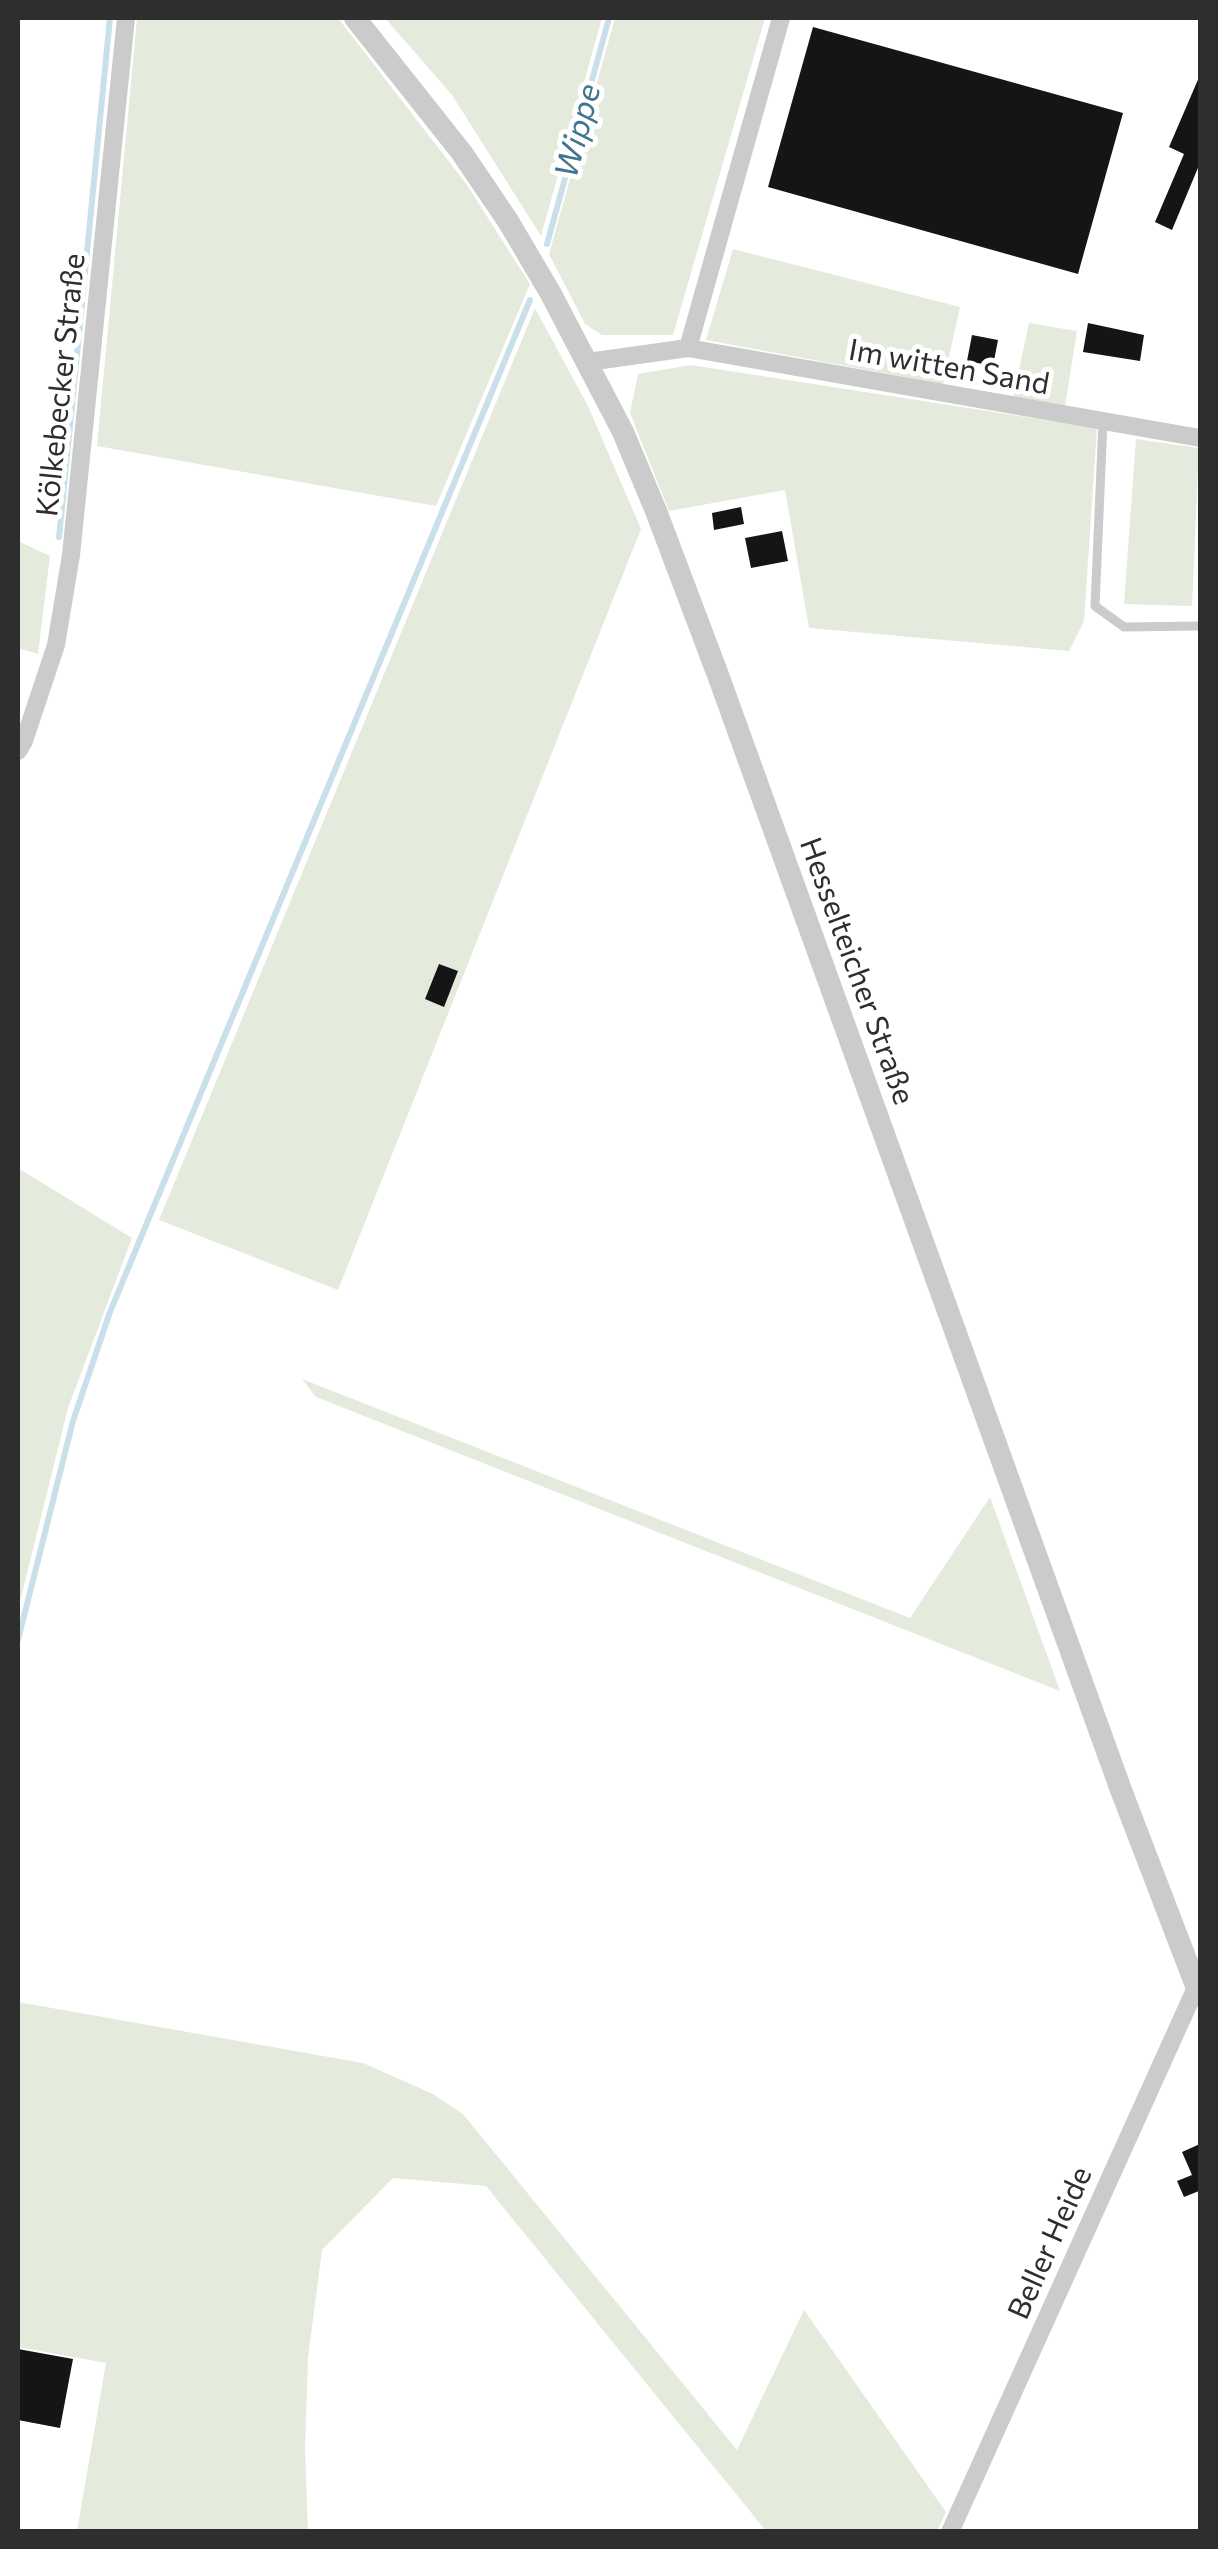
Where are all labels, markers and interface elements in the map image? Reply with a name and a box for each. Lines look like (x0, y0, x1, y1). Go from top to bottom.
water label: Wippe (547, 80, 609, 182)
street label: Kölkebecker Straße (29, 252, 93, 518)
street label: Im witten Sand (846, 332, 1052, 402)
street label: Hesselteicher Straße (792, 833, 922, 1109)
street label: Beller Heide (1000, 2161, 1100, 2325)

